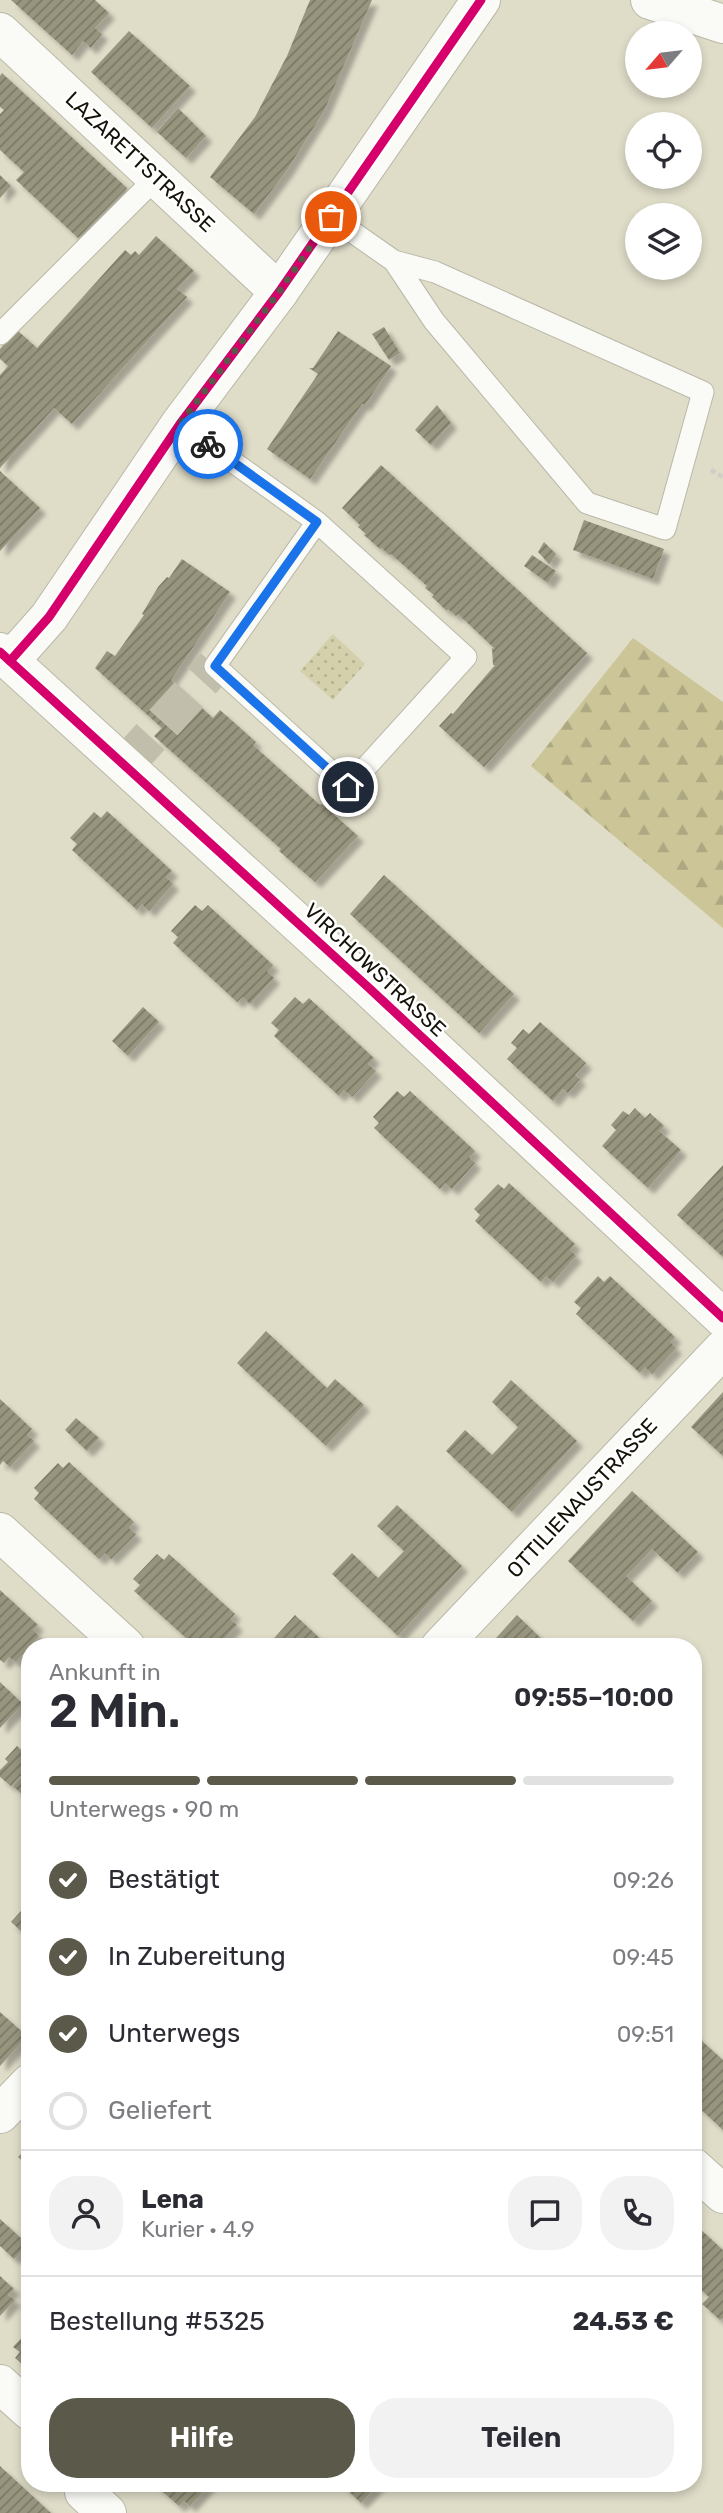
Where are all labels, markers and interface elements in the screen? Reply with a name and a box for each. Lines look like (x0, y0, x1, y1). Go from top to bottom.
north arrow (625, 21, 702, 98)
map controls (625, 21, 702, 280)
street label: LAZARETTSTRASSE (61, 86, 220, 237)
button: locate (625, 112, 702, 189)
pin (301, 187, 361, 247)
icon: bag (312, 198, 350, 236)
button: layers (625, 203, 702, 280)
courier (173, 409, 243, 479)
icon: bike (189, 425, 227, 463)
pin (318, 757, 378, 817)
icon: home (329, 768, 367, 806)
street label: VIRCHOWSTRASSE (299, 898, 451, 1042)
street label: OTTILIENAUSTRASSE (501, 1413, 662, 1583)
text: Ankunft in (49, 1658, 161, 1686)
text: 09:55–10:00 (514, 1682, 674, 1713)
text: 2 Min. (49, 1684, 180, 1739)
text: Unterwegs · 90 m (49, 1795, 239, 1823)
icon: check (49, 1861, 87, 1899)
text: Bestätigt (108, 1864, 220, 1895)
text: 09:26 (612, 1866, 674, 1894)
icon: check (49, 1938, 87, 1976)
text: In Zubereitung (108, 1941, 286, 1972)
text: 09:45 (612, 1943, 674, 1971)
icon: check (49, 2015, 87, 2053)
text: Unterwegs (108, 2018, 240, 2049)
text: 09:51 (617, 2020, 674, 2048)
text: Geliefert (108, 2095, 212, 2126)
button: person (49, 2176, 123, 2250)
button: chat (508, 2176, 582, 2250)
button: phone (600, 2176, 674, 2250)
text: Lena (141, 2184, 204, 2215)
text: Kurier · 4.9 (141, 2215, 255, 2243)
text: Bestellung #5325 (49, 2306, 265, 2337)
text: 24.53 € (572, 2306, 674, 2337)
button: Hilfe (49, 2398, 355, 2478)
button: Teilen (369, 2398, 674, 2478)

